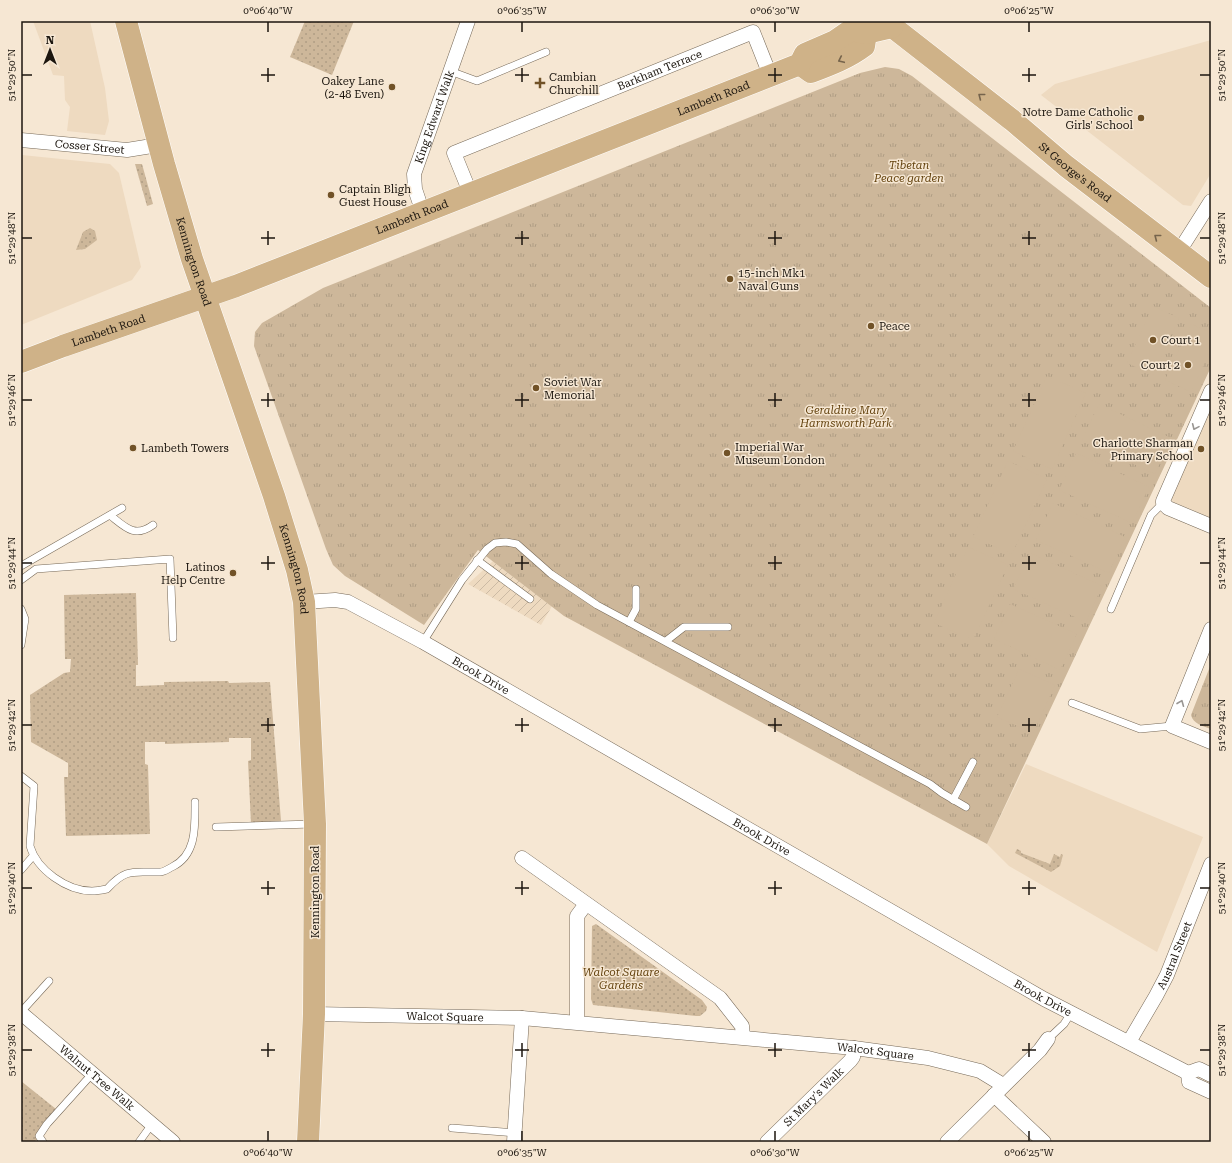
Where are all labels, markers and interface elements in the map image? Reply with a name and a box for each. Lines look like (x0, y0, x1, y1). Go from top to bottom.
text: 0°06'40"W (243, 5, 294, 16)
text: 0°06'35"W (497, 5, 548, 16)
text: 0°06'30"W (750, 5, 801, 16)
text: 0°06'25"W (1004, 5, 1055, 16)
north arrow (30, 30, 70, 70)
text: N (46, 34, 55, 47)
street label: Barkham Terrace (615, 47, 704, 93)
text: 51°29'50"N (6, 49, 17, 101)
text: 51°29'50"N (1216, 49, 1227, 101)
one-way arrow (838, 55, 846, 63)
street label: King Edward Walk (412, 68, 457, 165)
place label: Cambian Churchill (549, 71, 599, 97)
place label: Oakey Lane (2-48 Even) (321, 75, 384, 101)
marker: Cambian Churchill (534, 77, 546, 89)
street label: Lambeth Road (675, 78, 752, 118)
marker: Oakey Lane (2-48 Even) (387, 82, 397, 92)
one-way arrow (978, 94, 985, 101)
place label: Notre Dame Catholic Girls' School (1022, 106, 1134, 132)
marker: Notre Dame Catholic Girls' School (1136, 113, 1146, 123)
street label: Cosser Street (54, 137, 125, 156)
street label: St George's Road (1036, 139, 1114, 205)
park label: Tibetan Peace garden (873, 159, 944, 185)
place label: Captain Bligh Guest House (339, 183, 411, 209)
marker: Captain Bligh Guest House (326, 190, 336, 200)
street label: Lambeth Road (374, 197, 450, 237)
text: 51°29'48"N (6, 212, 17, 264)
text: 51°29'48"N (1216, 212, 1227, 264)
street label: Kennington Road (173, 216, 214, 308)
one-way arrow (1155, 235, 1162, 242)
place label: 15-inch Mk1 Naval Guns (738, 267, 805, 293)
marker: 15-inch Mk1 Naval Guns (725, 274, 735, 284)
street label: Lambeth Road (70, 311, 147, 349)
place label: Peace (879, 320, 910, 333)
marker: Peace (866, 321, 876, 331)
place label: Court 1 (1161, 334, 1200, 347)
marker: Court 1 (1148, 335, 1158, 345)
place label: Court 2 (1141, 359, 1180, 372)
marker: Court 2 (1183, 360, 1193, 370)
text: 51°29'46"N (6, 374, 17, 426)
text: 51°29'46"N (1216, 374, 1227, 426)
place label: Soviet War Memorial (544, 376, 602, 402)
marker: Soviet War Memorial (531, 383, 541, 393)
park label: Geraldine Mary Harmsworth Park (799, 404, 892, 430)
one-way arrow (1192, 422, 1200, 430)
place label: Charlotte Sharman Primary School (1093, 437, 1194, 463)
place label: Imperial War Museum London (735, 441, 825, 467)
place label: Lambeth Towers (141, 442, 229, 455)
marker: Lambeth Towers (128, 443, 138, 453)
marker: Charlotte Sharman Primary School (1196, 444, 1206, 454)
marker: Imperial War Museum London (722, 448, 732, 458)
street label: Kennington Road (277, 523, 311, 615)
text: 51°29'44"N (6, 537, 17, 589)
text: 51°29'44"N (1216, 537, 1227, 589)
place label: Latinos Help Centre (161, 561, 225, 587)
marker: Latinos Help Centre (228, 568, 238, 578)
street label: Brook Drive (450, 654, 512, 697)
text: 51°29'42"N (6, 699, 17, 751)
text: 51°29'42"N (1216, 699, 1227, 751)
one-way arrow (1177, 700, 1185, 707)
street label: Brook Drive (731, 815, 793, 858)
street label: Kennington Road (309, 846, 322, 938)
text: 51°29'40"N (6, 862, 17, 914)
text: 51°29'40"N (1216, 862, 1227, 914)
street label: Austral Street (1154, 920, 1194, 991)
park label: Walcot Square Gardens (583, 966, 660, 992)
street label: Brook Drive (1012, 977, 1074, 1019)
street label: Walcot Square (406, 1009, 484, 1024)
text: 51°29'38"N (6, 1024, 17, 1076)
text: 51°29'38"N (1216, 1024, 1227, 1076)
street label: Walcot Square (836, 1040, 915, 1063)
street label: Walnut Tree Walk (57, 1042, 138, 1113)
street label: St Mary's Walk (781, 1064, 846, 1129)
text: 0°06'40"W (243, 1147, 294, 1158)
text: 0°06'35"W (497, 1147, 548, 1158)
text: 0°06'30"W (750, 1147, 801, 1158)
text: 0°06'25"W (1004, 1147, 1055, 1158)

